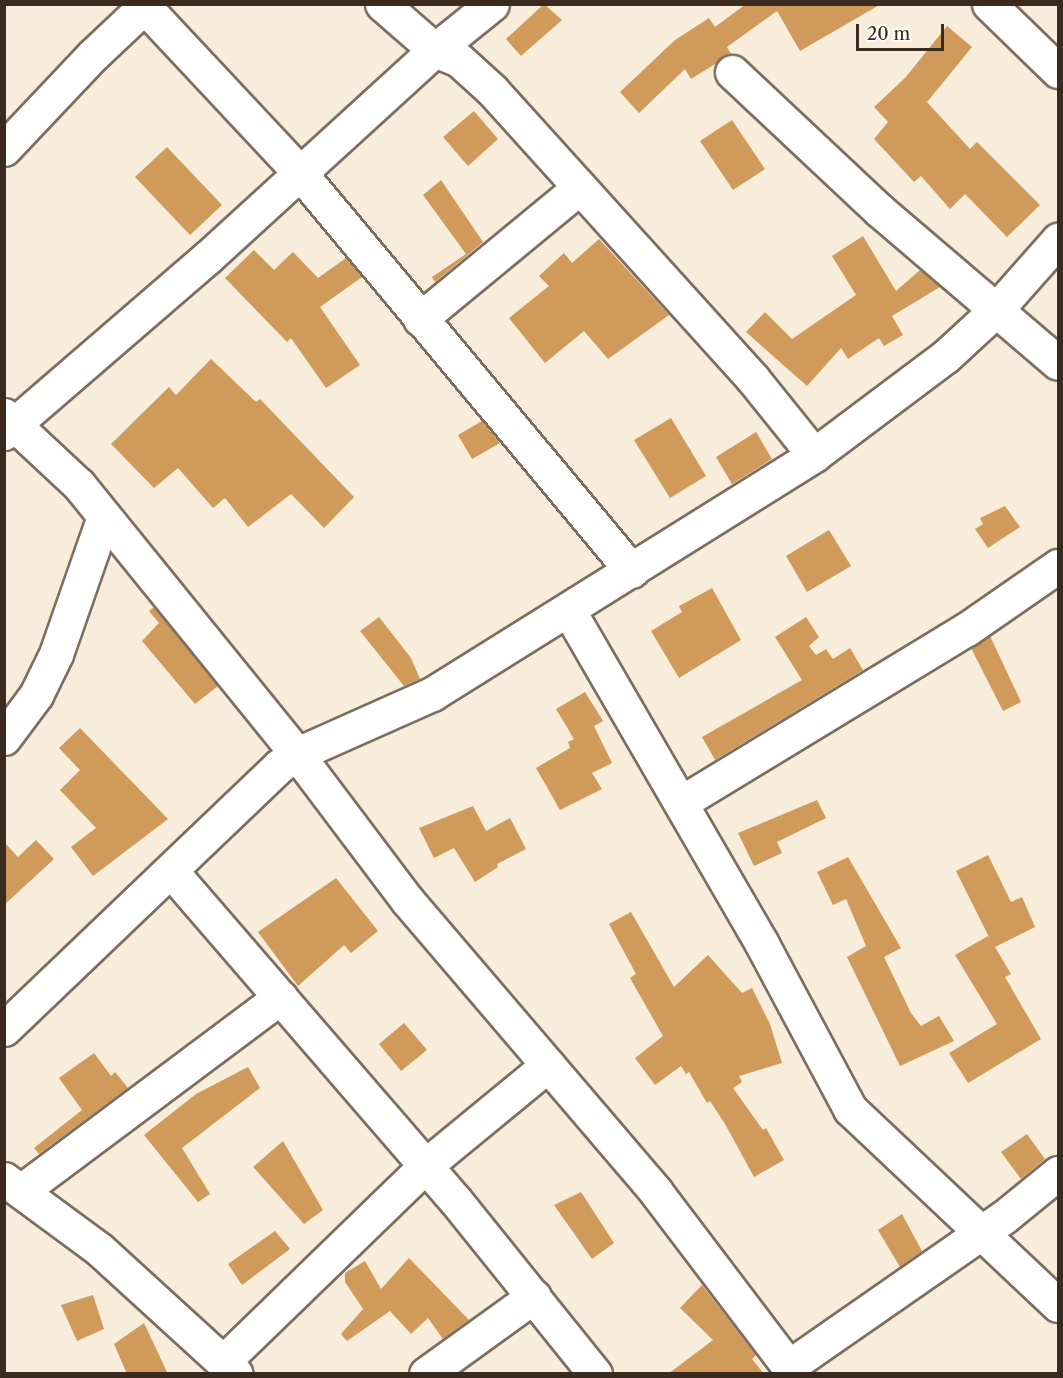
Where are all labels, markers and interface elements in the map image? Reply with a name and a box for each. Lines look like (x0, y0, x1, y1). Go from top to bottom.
scale bar (859, 12, 948, 50)
text: 20 m (867, 23, 910, 45)

